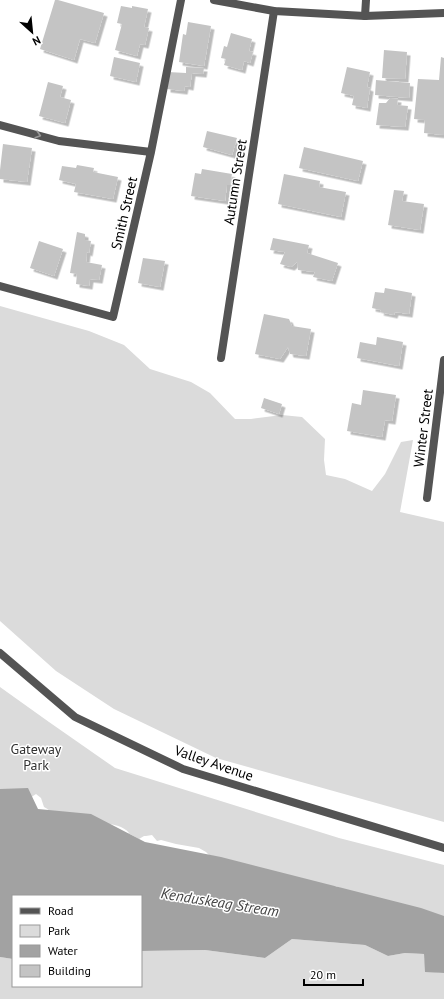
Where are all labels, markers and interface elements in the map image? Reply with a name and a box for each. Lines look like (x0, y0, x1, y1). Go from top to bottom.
north arrow (12, 12, 52, 52)
text: N (30, 33, 43, 49)
one-way arrow (34, 130, 41, 139)
street label: Autumn Street (219, 138, 251, 226)
street label: Smith Street (107, 174, 141, 251)
street label: Winter Street (409, 387, 437, 468)
park label: Gateway Park (11, 740, 62, 774)
street label: Valley Avenue (171, 741, 256, 785)
water label: Kenduskeag Stream (160, 883, 280, 921)
legend (12, 895, 142, 987)
text: Road (48, 903, 73, 918)
text: Park (48, 923, 70, 938)
text: Water (48, 943, 78, 958)
scale bar (304, 961, 363, 987)
text: Building (48, 963, 91, 978)
text: 20 m (310, 967, 336, 982)

